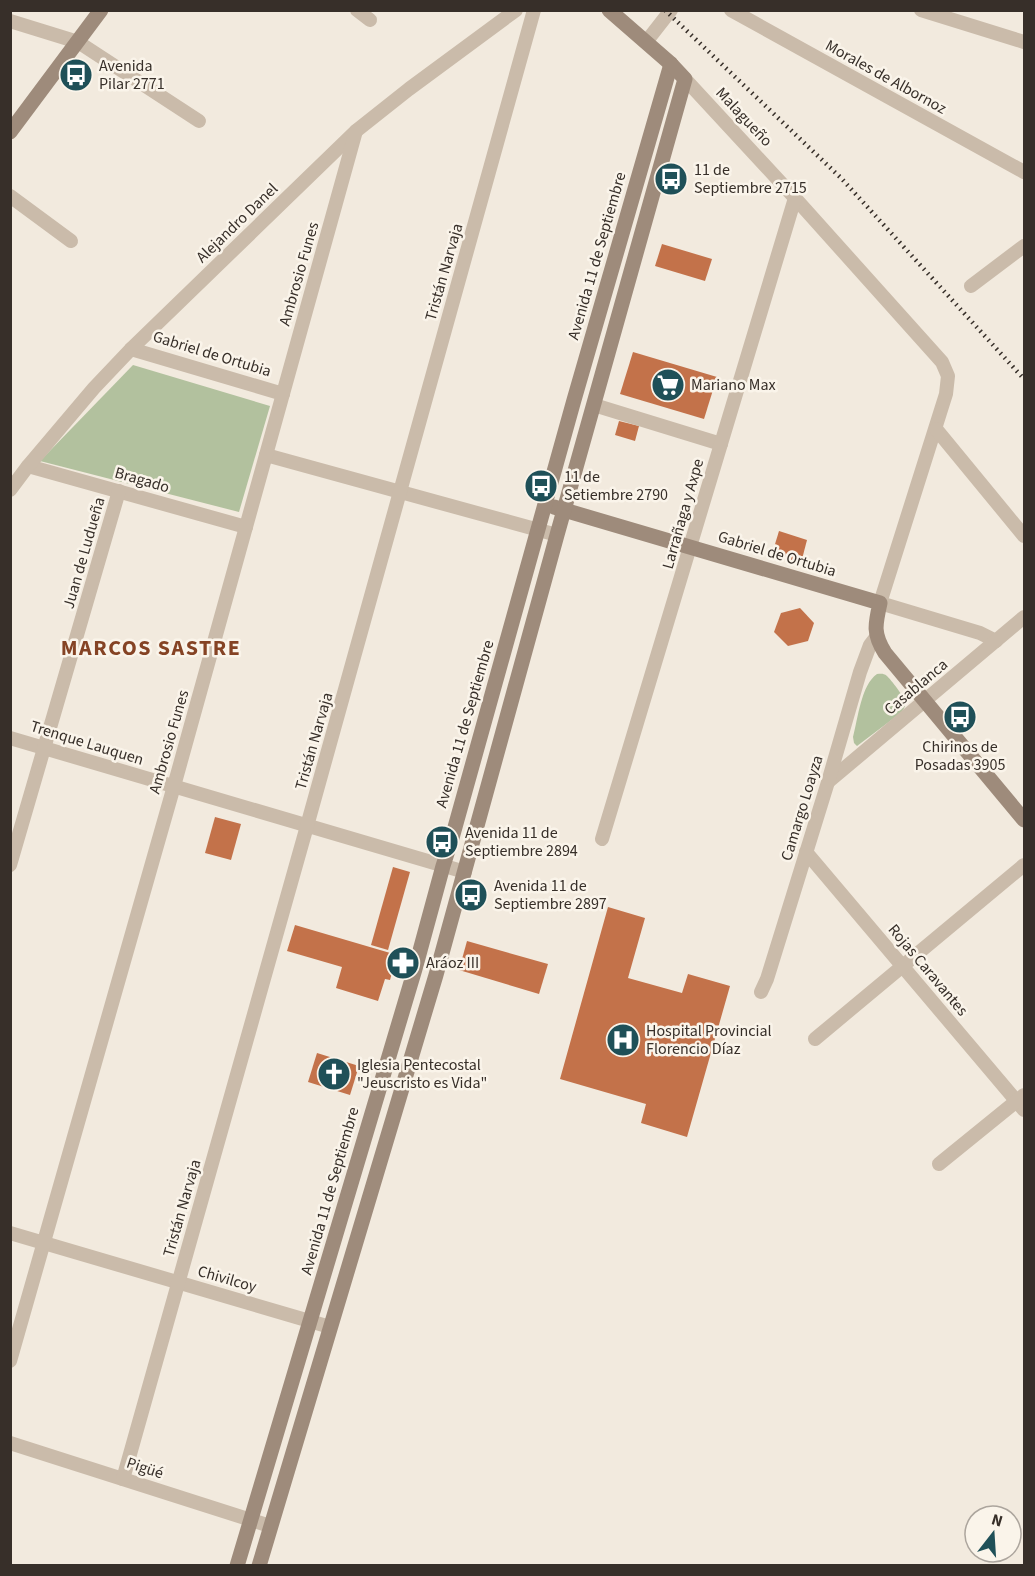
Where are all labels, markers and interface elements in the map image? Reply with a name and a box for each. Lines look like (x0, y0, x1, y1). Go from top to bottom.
street label: Morales de Albornoz (821, 35, 951, 120)
place label: Avenida Pilar 2771 (99, 55, 165, 95)
bus stop icon: Avenida Pilar 2771 (58, 57, 94, 93)
street label: Malagueño (711, 82, 777, 152)
place label: 11 de Septiembre 2715 (694, 159, 807, 199)
bus stop icon: 11 de Septiembre 2715 (653, 161, 689, 197)
street label: Avenida 11 de Septiembre (562, 169, 632, 343)
street label: Alejandro Danel (191, 178, 283, 268)
street label: Ambrosio Funes (274, 219, 324, 329)
street label: Tristán Narvaja (420, 221, 468, 323)
street label: Gabriel de Ortubia (150, 326, 274, 382)
supermarket icon: Mariano Max (650, 367, 686, 403)
place label: Mariano Max (691, 374, 776, 396)
street label: Larrañaga y Axpe (657, 456, 709, 572)
street label: Bragado (112, 462, 172, 498)
place label: 11 de Setiembre 2790 (564, 466, 668, 506)
bus stop icon: 11 de Setiembre 2790 (523, 468, 559, 504)
street label: Juan de Ludueña (58, 495, 110, 611)
street label: Gabriel de Ortubia (715, 526, 839, 582)
district label: MARCOS SASTRE (61, 632, 241, 664)
street label: Avenida 11 de Septiembre (430, 637, 500, 811)
street label: Casablanca (879, 654, 953, 720)
street label: Ambrosio Funes (144, 687, 194, 797)
street label: Tristán Narvaja (290, 690, 338, 792)
bus stop icon: Chirinos de Posadas 3905 (942, 699, 978, 735)
street label: Trenque Lauquen (28, 715, 146, 771)
place label: Chirinos de Posadas 3905 (915, 736, 1005, 776)
street label: Camargo Loayza (775, 753, 829, 863)
place label: Avenida 11 de Septiembre 2894 (465, 822, 578, 862)
bus stop icon: Avenida 11 de Septiembre 2894 (424, 824, 460, 860)
place label: Avenida 11 de Septiembre 2897 (494, 875, 607, 915)
bus stop icon: Avenida 11 de Septiembre 2897 (453, 877, 489, 913)
street label: Rojas Caravantes (883, 919, 973, 1021)
pharmacy icon: Aráoz III (385, 945, 421, 981)
place label: Aráoz III (426, 952, 479, 974)
place label: Hospital Provincial Florencio Díaz (646, 1020, 772, 1060)
hospital icon: Hospital Provincial Florencio Díaz (605, 1022, 641, 1058)
place label: Iglesia Pentecostal "Jeuscristo es Vida" (357, 1054, 487, 1094)
church icon: Iglesia Pentecostal "Jeuscristo es Vida" (316, 1056, 352, 1092)
street label: Avenida 11 de Septiembre (295, 1104, 365, 1278)
street label: Tristán Narvaja (158, 1157, 206, 1259)
street label: Chivilcoy (195, 1260, 260, 1298)
street label: Pigüé (124, 1452, 166, 1484)
north arrow (963, 1504, 1023, 1564)
text: N (989, 1509, 1005, 1533)

